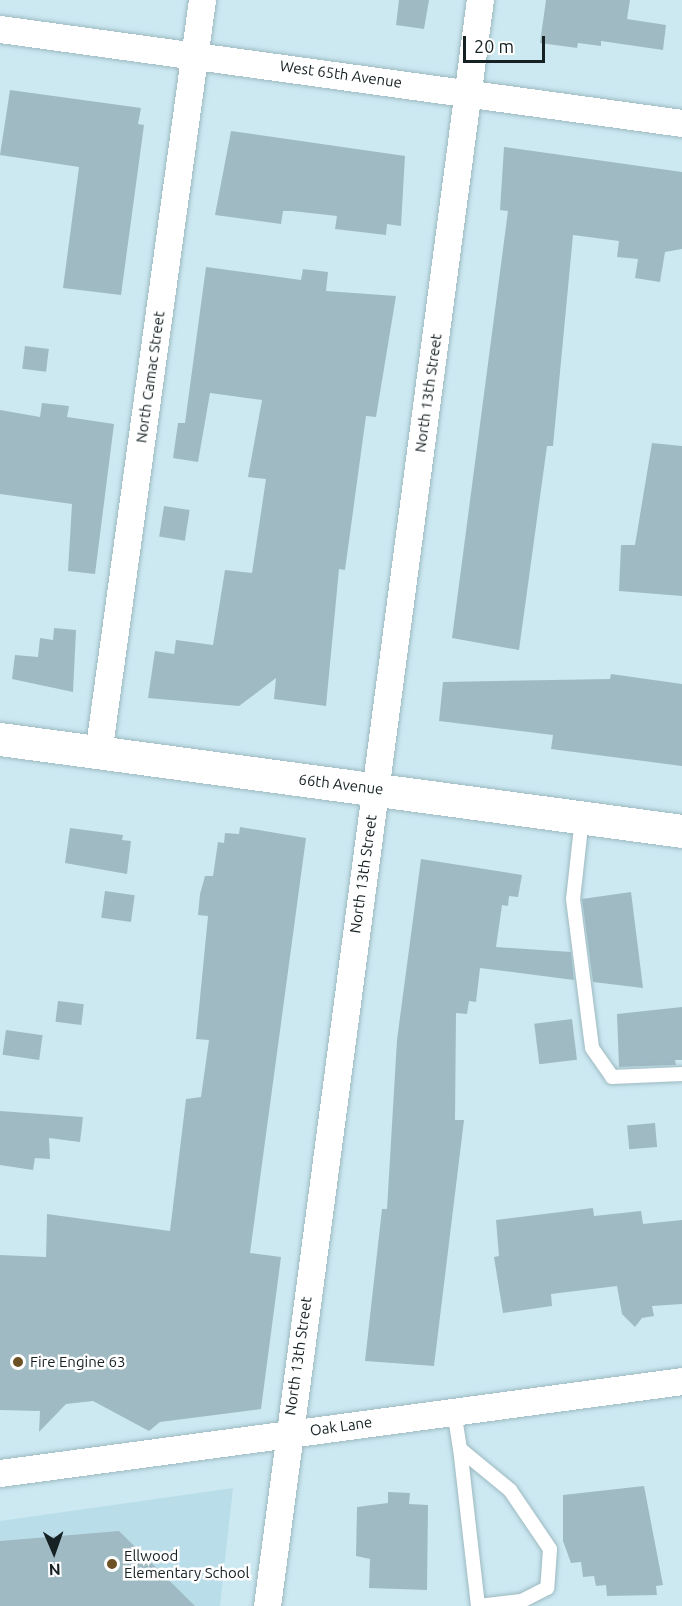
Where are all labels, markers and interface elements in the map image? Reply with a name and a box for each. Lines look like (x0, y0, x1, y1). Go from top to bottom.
scale bar (466, 24, 548, 62)
text: 20 m (474, 36, 514, 56)
street label: West 65th Avenue (279, 57, 403, 91)
street label: North Camac Street (132, 310, 168, 444)
street label: North 13th Street (411, 332, 445, 454)
street label: 66th Avenue (298, 770, 384, 798)
street label: North 13th Street (346, 813, 380, 935)
street label: North 13th Street (281, 1295, 315, 1417)
place label: Fire Engine 63 (30, 1353, 125, 1371)
marker: Fire Engine 63 (11, 1355, 25, 1369)
street label: Oak Lane (309, 1413, 373, 1439)
north arrow (24, 1522, 84, 1582)
place label: Ellwood Elementary School (124, 1546, 250, 1581)
marker: Ellwood Elementary School (105, 1557, 119, 1571)
text: N (48, 1561, 61, 1579)

